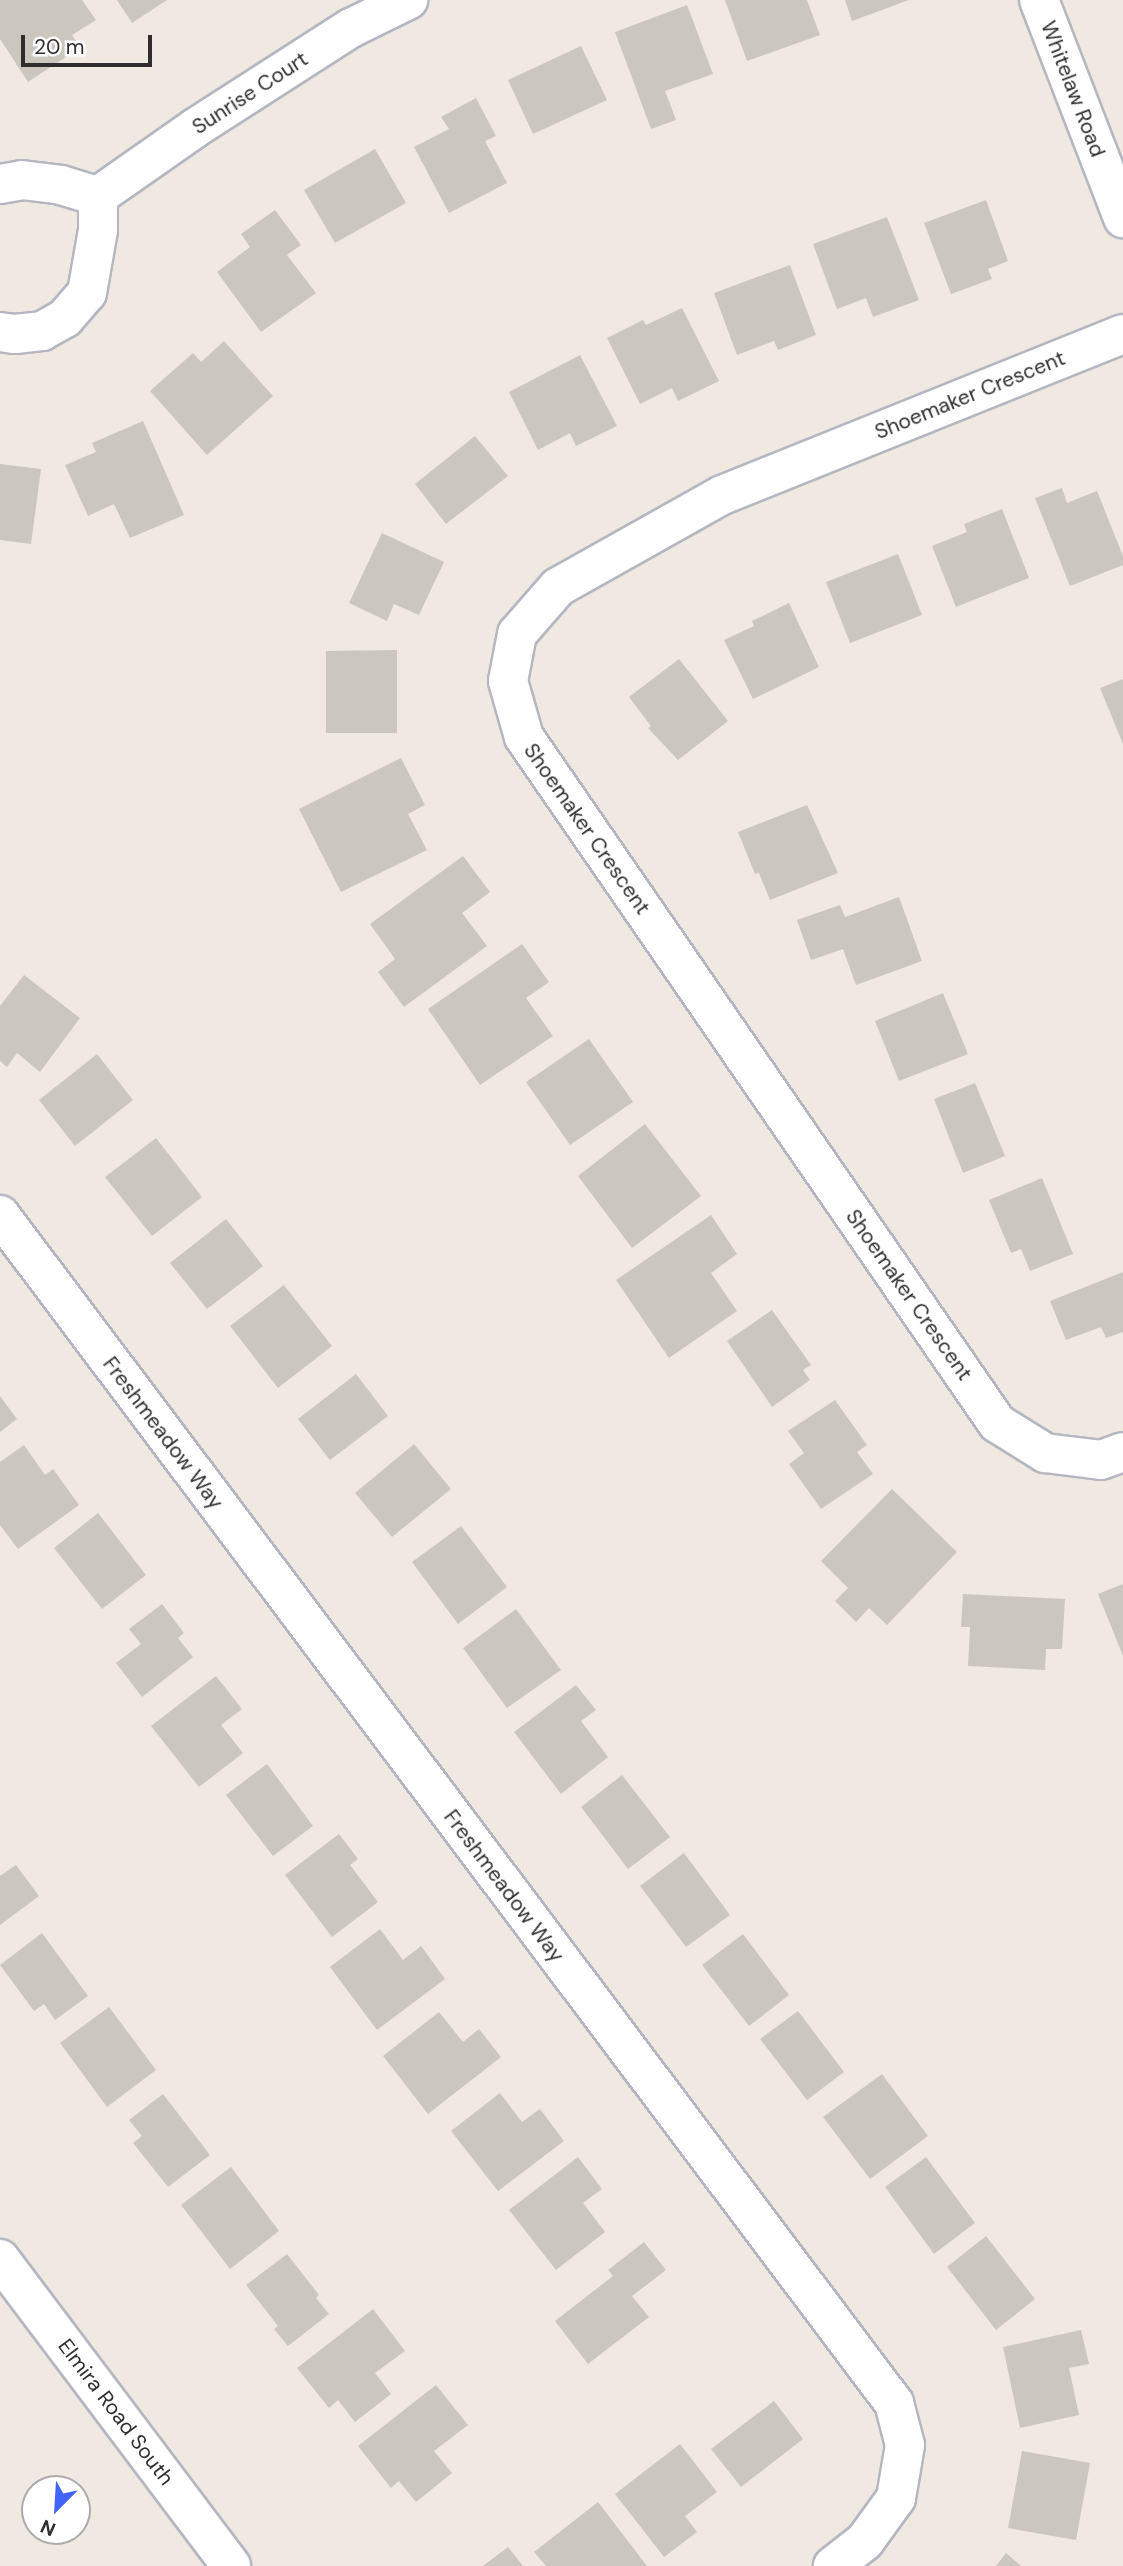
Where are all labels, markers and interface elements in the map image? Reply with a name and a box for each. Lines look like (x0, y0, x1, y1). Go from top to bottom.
street label: Whitelaw Road (1035, 17, 1111, 161)
scale bar (24, 21, 156, 65)
text: 20 m (34, 33, 85, 61)
street label: Sunrise Court (188, 46, 312, 140)
street label: Shoemaker Crescent (871, 345, 1069, 445)
street label: Shoemaker Crescent (518, 739, 656, 919)
street label: Shoemaker Crescent (840, 1205, 978, 1385)
street label: Freshmeadow Way (98, 1352, 228, 1514)
street label: Freshmeadow Way (439, 1805, 569, 1967)
street label: Elmira Road South (53, 2334, 179, 2490)
north arrow (21, 2475, 91, 2545)
text: N (37, 2514, 59, 2542)

